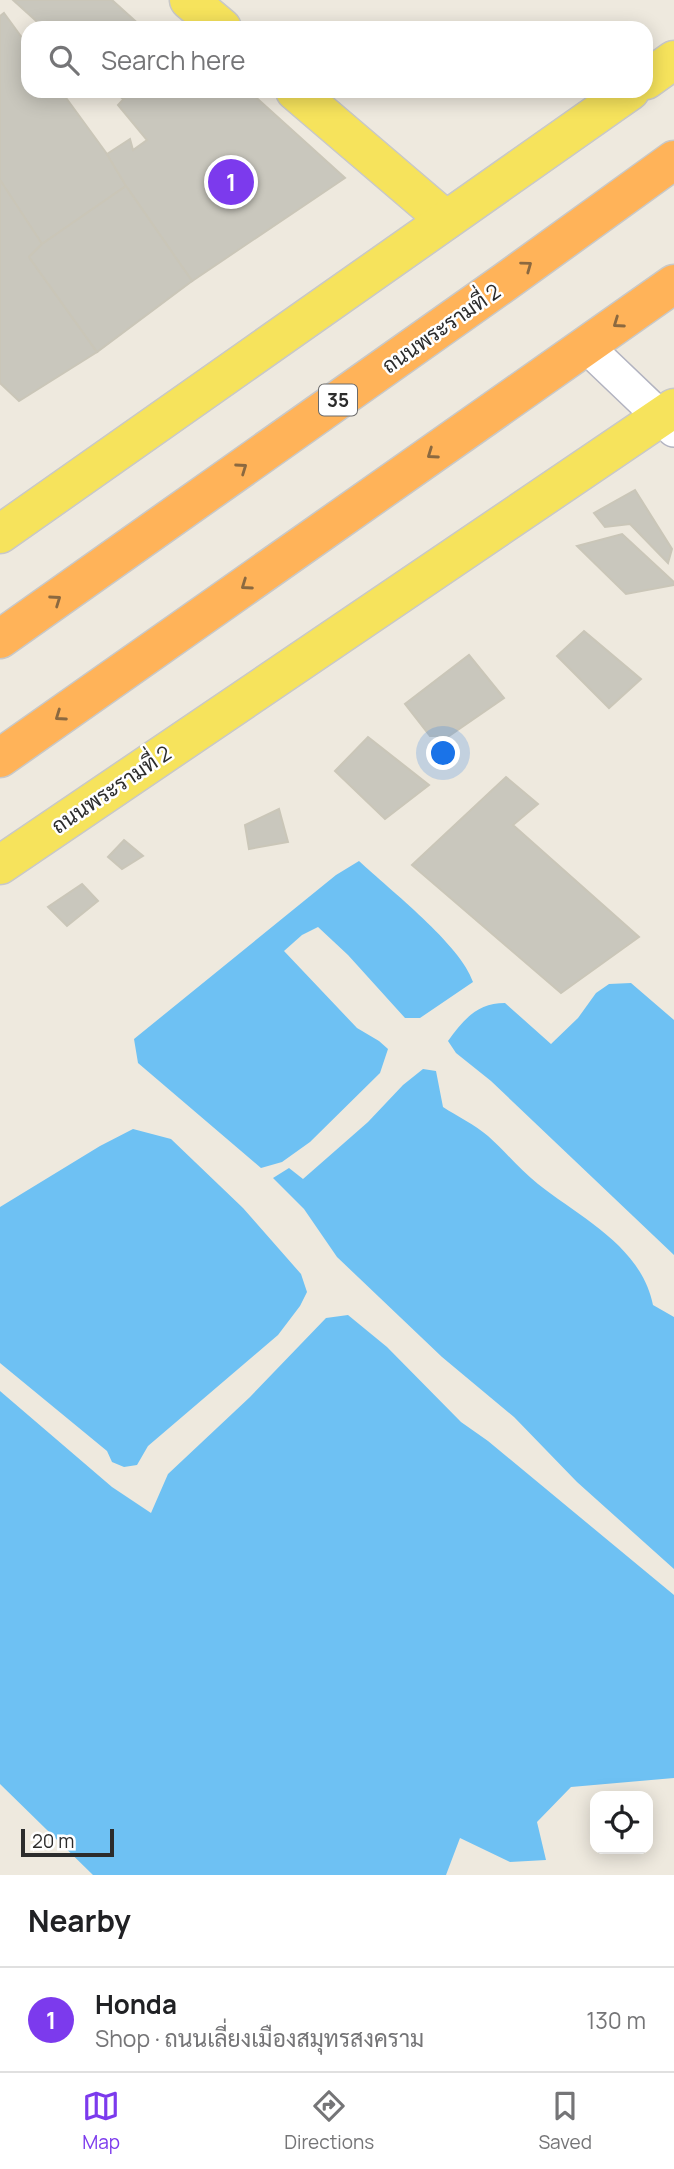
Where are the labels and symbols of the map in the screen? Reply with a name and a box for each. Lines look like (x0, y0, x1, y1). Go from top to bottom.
pin: 1 (208, 156, 254, 208)
one-way arrow (519, 262, 532, 274)
street label: ถนนพระรามที่ 2 (373, 273, 506, 379)
one-way arrow (613, 315, 626, 327)
road number: 35 (319, 384, 357, 416)
one-way arrow (427, 446, 440, 458)
one-way arrow (234, 464, 247, 476)
one-way arrow (241, 577, 254, 589)
one-way arrow (48, 595, 61, 608)
one-way arrow (55, 708, 68, 720)
street label: ถนนพระรามที่ 2 (43, 734, 176, 839)
your location (426, 736, 460, 770)
scale bar (21, 1826, 114, 1858)

